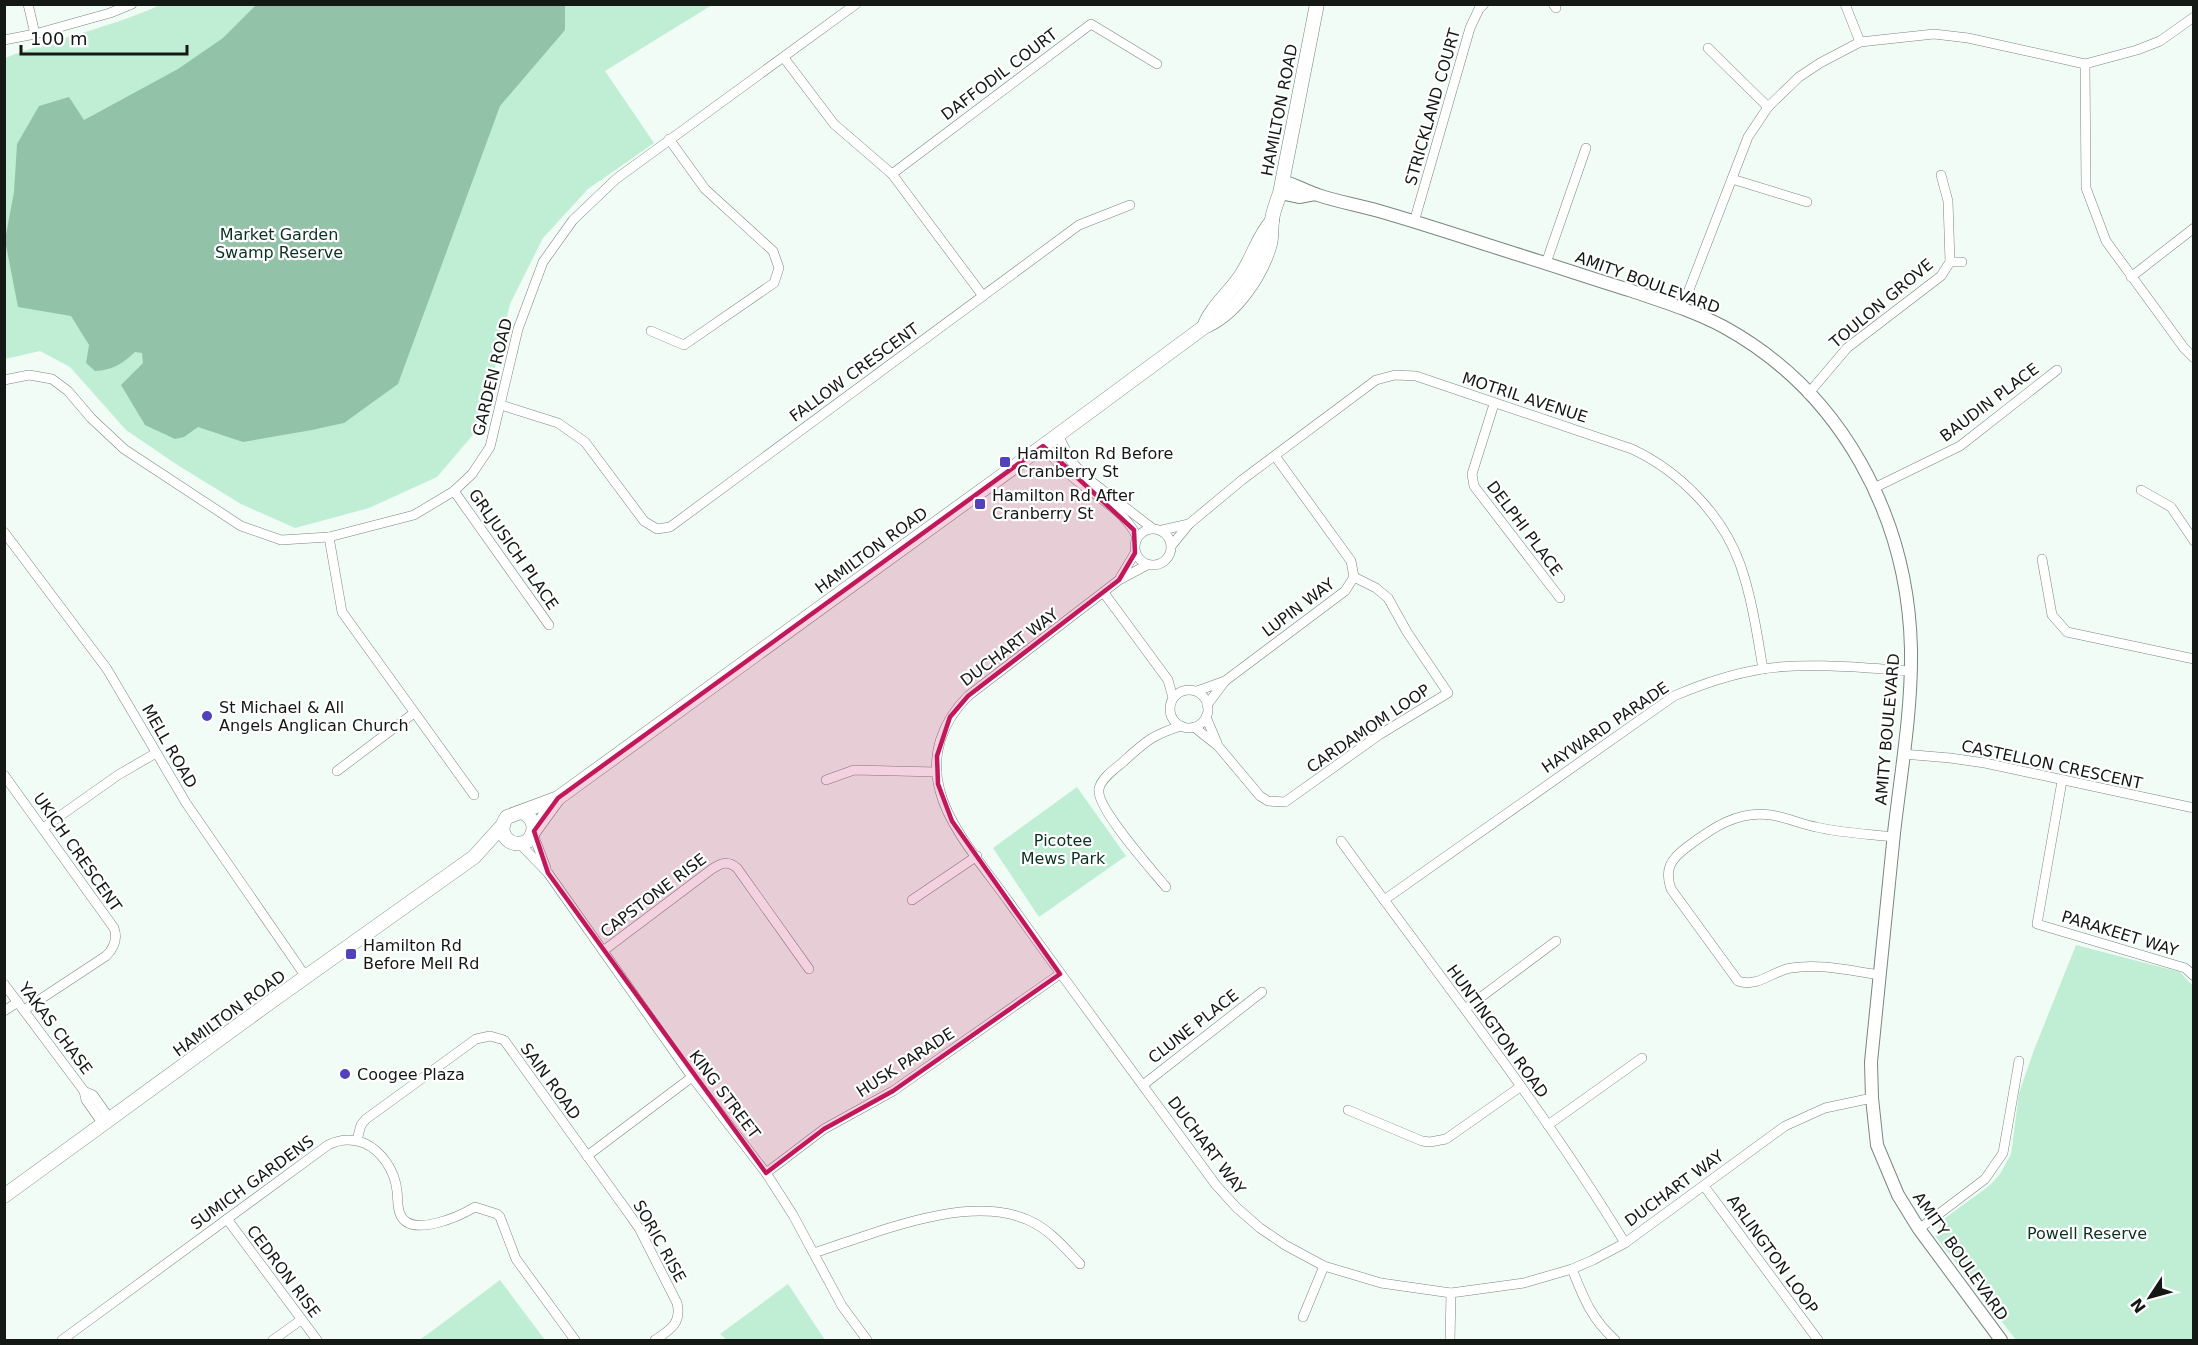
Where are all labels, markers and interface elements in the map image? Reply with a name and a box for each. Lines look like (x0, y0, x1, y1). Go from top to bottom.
scale bar (21, 18, 188, 56)
street label: DAFFODIL COURT (938, 24, 1061, 124)
street label: STRICKLAND COURT (1401, 26, 1464, 188)
text: 100 m (30, 28, 88, 49)
street label: HAMILTON ROAD (1257, 42, 1302, 178)
park label: Market Garden Swamp Reserve (215, 225, 343, 262)
street label: AMITY BOULEVARD (1573, 247, 1723, 317)
street label: TOULON GROVE (1825, 255, 1937, 353)
street label: GARDEN ROAD (469, 316, 516, 438)
street label: FALLOW CRESCENT (786, 319, 923, 426)
street label: BAUDIN PLACE (1936, 359, 2042, 446)
street label: MOTRIL AVENUE (1460, 368, 1590, 427)
place label: Hamilton Rd Before Cranberry St (1017, 444, 1173, 481)
marker: Hamilton Rd Before Cranberry St (998, 455, 1012, 469)
street label: DELPHI PLACE (1483, 477, 1566, 579)
street label: GRLJUSICH PLACE (465, 485, 562, 613)
place label: Hamilton Rd After Cranberry St (992, 486, 1135, 523)
marker: Hamilton Rd After Cranberry St (973, 497, 987, 511)
street label: HAMILTON ROAD (811, 503, 931, 598)
street label: LUPIN WAY (1258, 574, 1338, 641)
street label: DUCHART WAY (957, 604, 1062, 690)
street label: AMITY BOULEVARD (1871, 652, 1904, 806)
street label: HAYWARD PARADE (1538, 678, 1672, 777)
street label: CARDAMOM LOOP (1303, 680, 1434, 777)
place label: St Michael & All Angels Anglican Church (219, 698, 409, 735)
street label: MELL ROAD (138, 701, 201, 792)
marker: St Michael & All Angels Anglican Church (200, 709, 214, 723)
street label: CASTELLON CRESCENT (1960, 736, 2144, 793)
street label: UKICH CRESCENT (29, 789, 126, 916)
park label: Picotee Mews Park (1021, 831, 1106, 868)
street label: CAPSTONE RISE (597, 849, 710, 941)
street label: PARAKEET WAY (2059, 907, 2181, 960)
place label: Hamilton Rd Before Mell Rd (363, 936, 479, 973)
marker: Hamilton Rd Before Mell Rd (344, 947, 358, 961)
street label: HUNTINGTON ROAD (1443, 961, 1552, 1102)
street label: HAMILTON ROAD (169, 966, 289, 1061)
street label: YAKAS CHASE (14, 978, 96, 1078)
street label: CLUNE PLACE (1144, 985, 1242, 1067)
street label: HUSK PARADE (853, 1024, 958, 1101)
street label: SAIN ROAD (516, 1039, 585, 1123)
street label: KING STREET (685, 1046, 764, 1142)
place label: Coogee Plaza (357, 1065, 465, 1084)
marker: Coogee Plaza (338, 1067, 352, 1081)
street label: DUCHART WAY (1164, 1093, 1250, 1198)
street label: SUMICH GARDENS (187, 1131, 318, 1233)
street label: DUCHART WAY (1621, 1146, 1728, 1231)
street label: AMITY BOULEVARD (1909, 1188, 2012, 1324)
street label: ARLINGTON LOOP (1723, 1191, 1822, 1318)
street label: SORIC RISE (629, 1197, 690, 1286)
street label: CEDRON RISE (243, 1221, 324, 1321)
park label: Powell Reserve (2027, 1224, 2147, 1243)
north arrow (2120, 1267, 2180, 1327)
text: N (2127, 1295, 2150, 1317)

